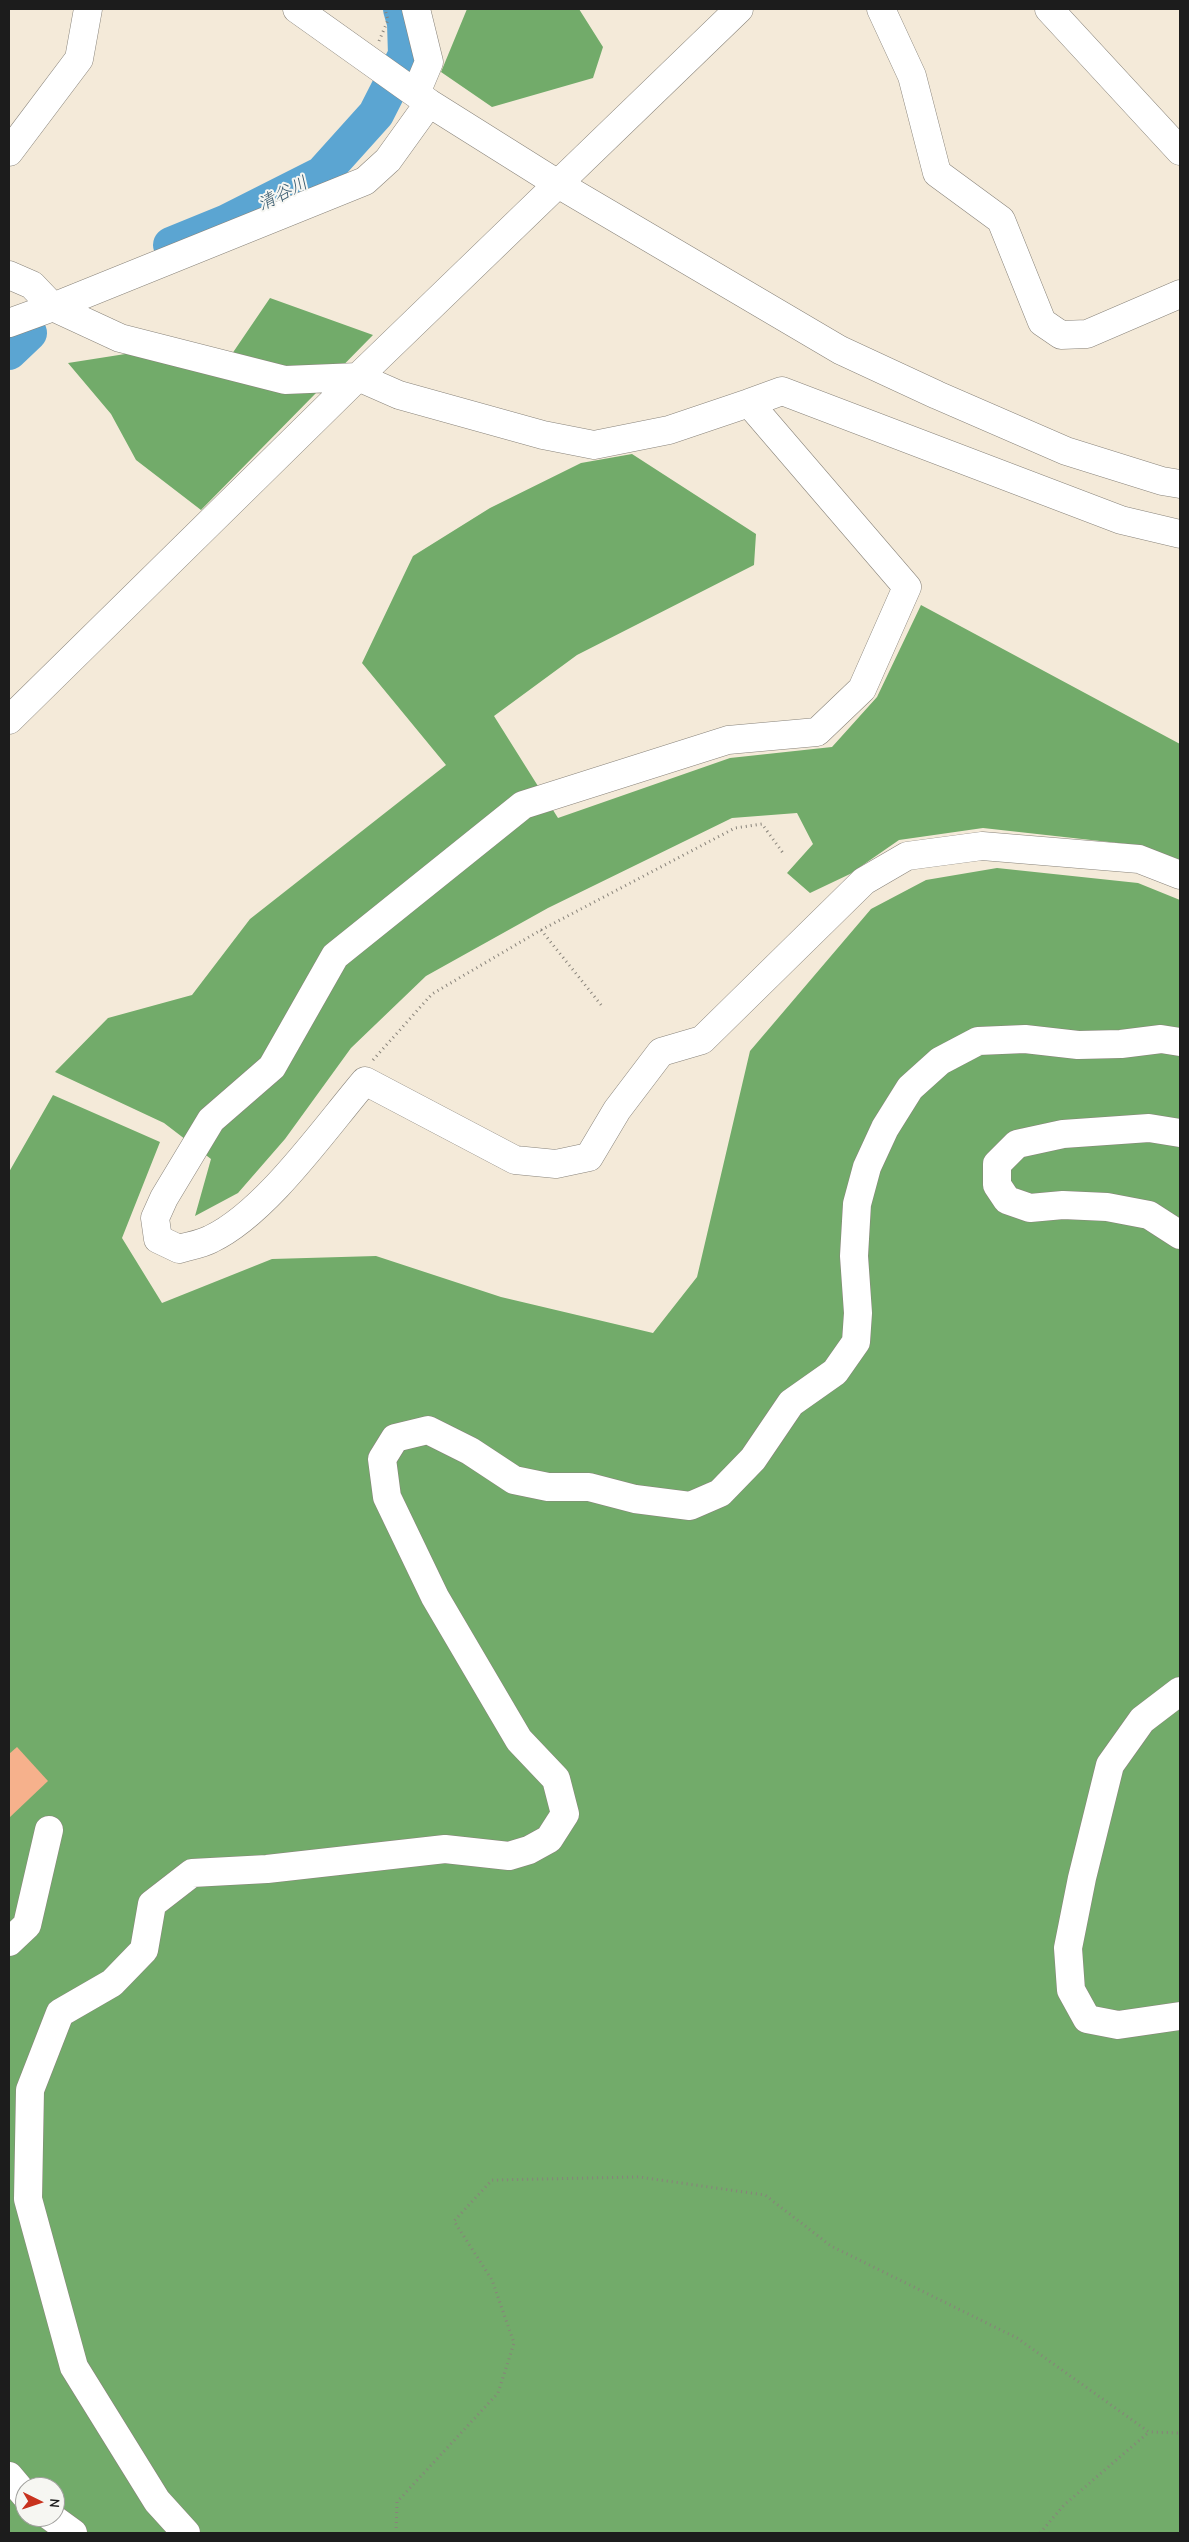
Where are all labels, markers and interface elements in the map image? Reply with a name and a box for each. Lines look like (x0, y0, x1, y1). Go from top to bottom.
water label: 清谷川 (254, 172, 312, 216)
north arrow (15, 2477, 65, 2527)
text: N (46, 2498, 63, 2508)

